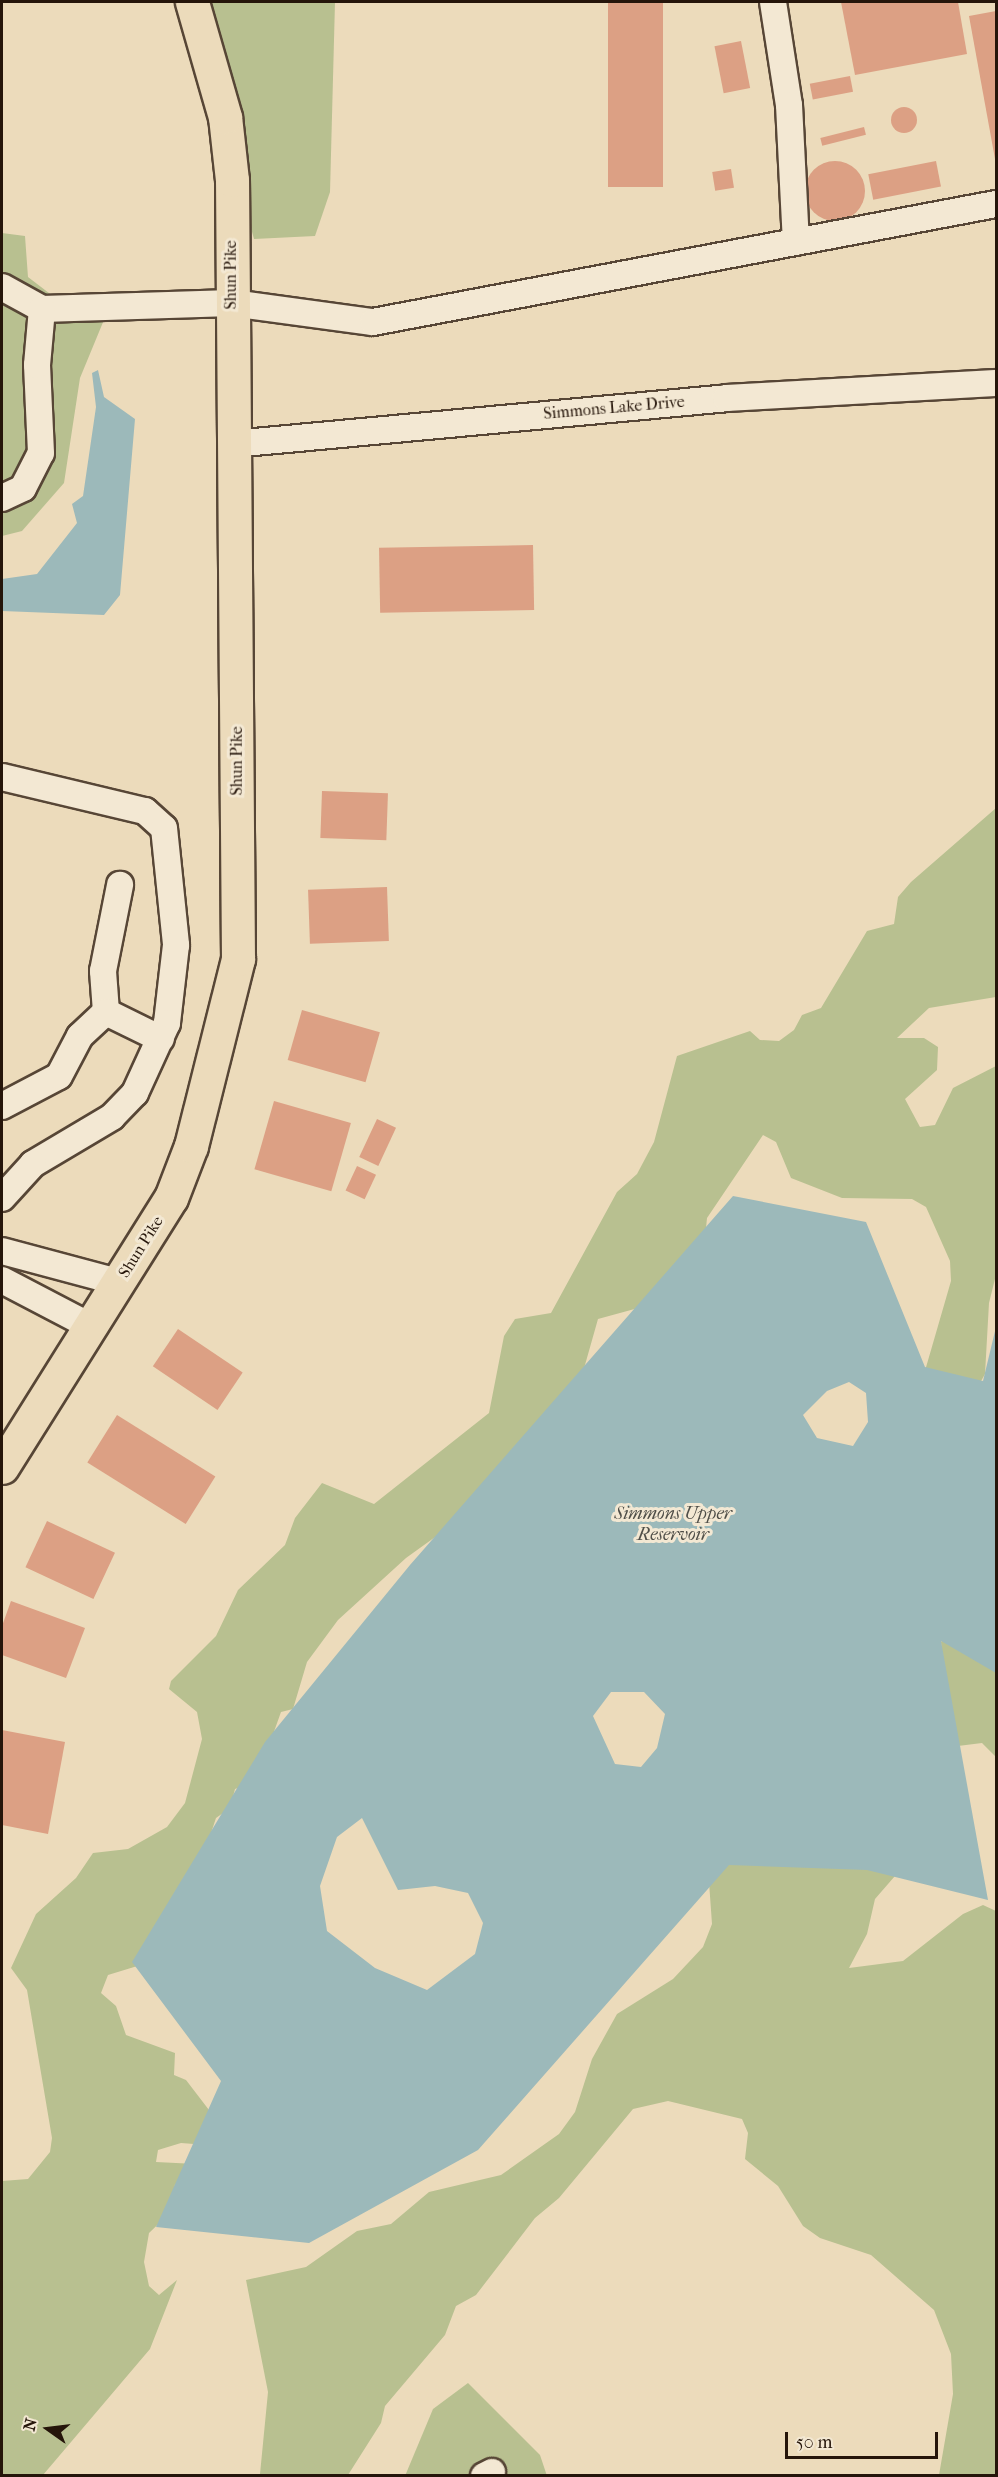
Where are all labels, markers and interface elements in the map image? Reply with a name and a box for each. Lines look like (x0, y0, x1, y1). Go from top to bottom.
street label: Shun Pike (221, 240, 241, 310)
street label: Simmons Lake Drive (543, 392, 685, 424)
street label: Shun Pike (227, 726, 247, 796)
street label: Shun Pike (115, 1213, 167, 1281)
water label: Simmons Upper Reservoir (614, 1504, 732, 1546)
north arrow (18, 2399, 78, 2459)
text: N (19, 2416, 41, 2433)
scale bar (788, 2420, 941, 2458)
text: 50 m (796, 2432, 832, 2453)

